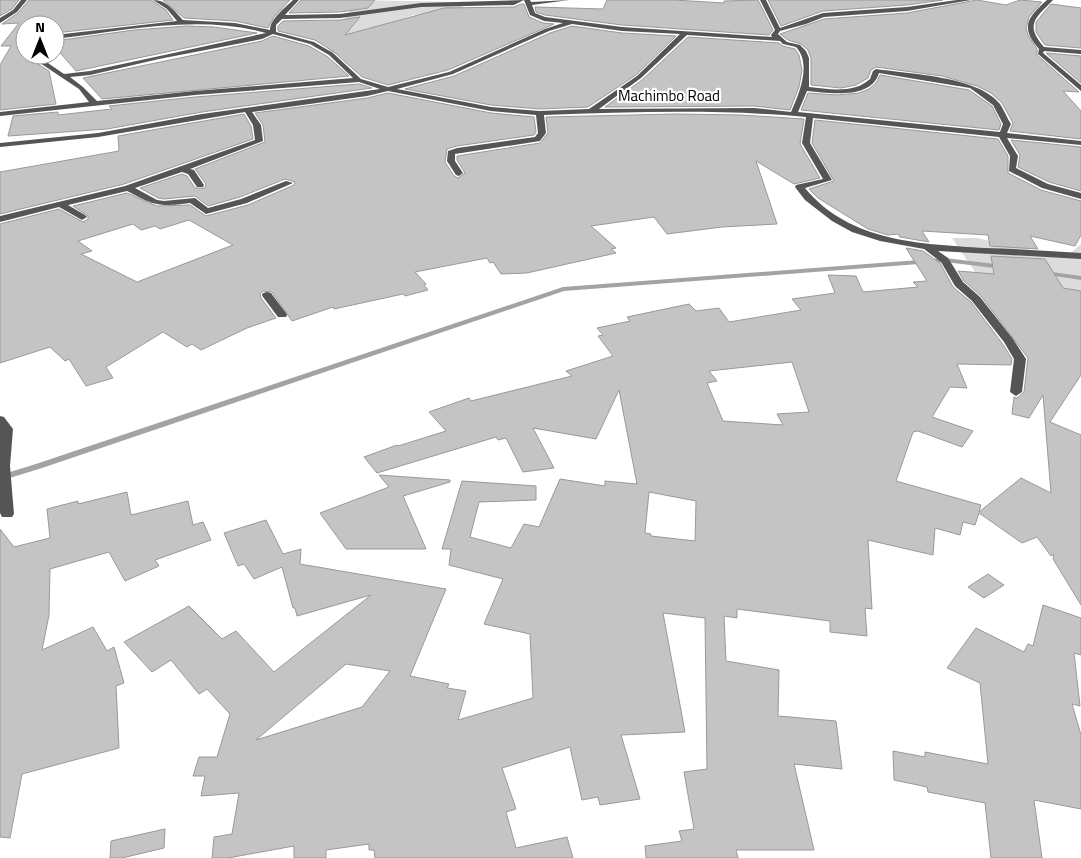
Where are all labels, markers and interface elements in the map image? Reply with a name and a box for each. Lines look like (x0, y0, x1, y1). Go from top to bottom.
north arrow (15, 15, 65, 65)
text: N (35, 16, 45, 37)
street label: Machimbo Road (618, 84, 720, 107)

